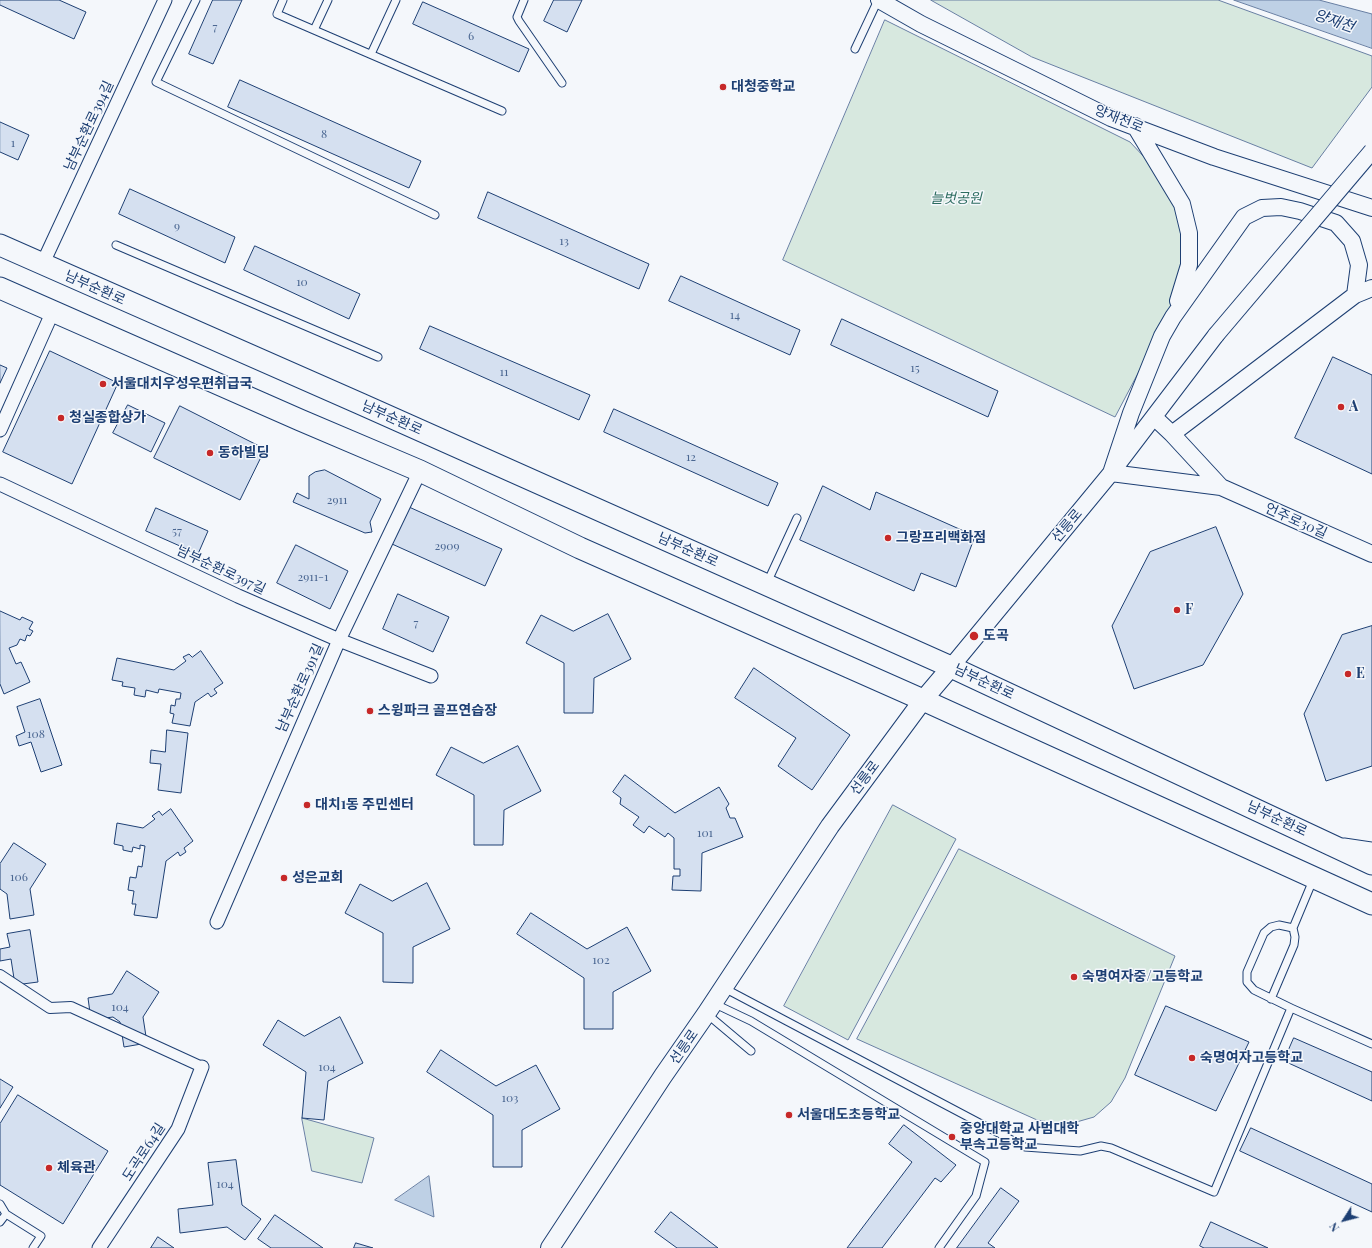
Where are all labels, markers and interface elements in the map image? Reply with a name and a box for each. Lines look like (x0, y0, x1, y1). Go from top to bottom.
water label: 양재천 (1311, 6, 1357, 36)
house number: 7 (213, 20, 217, 34)
house number: 6 (468, 29, 474, 43)
street label: 남부순환로394길 (61, 78, 117, 174)
place label: 대청중학교 (731, 79, 795, 95)
marker: 대청중학교 (718, 82, 728, 92)
street label: 양재천로 (1092, 102, 1146, 136)
house number: 8 (321, 127, 327, 141)
house number: 1 (11, 136, 15, 150)
park label: 늘벗공원 (930, 191, 982, 207)
house number: 9 (174, 219, 180, 233)
house number: 13 (559, 234, 569, 248)
street label: 남부순환로 (62, 267, 128, 309)
house number: 10 (296, 275, 308, 289)
house number: 14 (730, 308, 740, 322)
house number: 15 (910, 361, 920, 375)
house number: 11 (500, 365, 508, 379)
place label: 서울대치우성우편취급국 (111, 376, 253, 392)
marker: 서울대치우성우편취급국 (98, 379, 108, 389)
street label: 남부순환로 (359, 397, 425, 439)
place label: A (1349, 399, 1358, 415)
marker: A (1336, 402, 1346, 412)
place label: 청실종합상가 (69, 410, 146, 426)
marker: 청실종합상가 (56, 413, 66, 423)
place label: 동하빌딩 (218, 445, 270, 461)
marker: 동하빌딩 (205, 448, 215, 458)
house number: 12 (686, 450, 696, 464)
house number: 2911 (327, 493, 347, 507)
street label: 언주로30길 (1262, 500, 1330, 542)
street label: 선릉로 (1048, 506, 1086, 546)
house number: 57 (172, 524, 182, 538)
street label: 남부순환로 (655, 529, 721, 571)
place label: 그랑프리백화점 (896, 530, 986, 546)
marker: 그랑프리백화점 (883, 533, 893, 543)
house number: 2909 (434, 539, 460, 553)
street label: 남부순환로397길 (174, 542, 268, 598)
house number: 2911-1 (298, 570, 328, 584)
place label: F (1185, 602, 1193, 618)
marker: F (1172, 605, 1182, 615)
house number: 7 (414, 616, 418, 630)
place label: 도곡 (983, 628, 1009, 644)
marker: 도곡 (968, 630, 980, 642)
street label: 남부순환로391길 (273, 641, 327, 735)
street label: 남부순환로 (951, 661, 1017, 703)
place label: E (1356, 666, 1365, 682)
marker: E (1343, 669, 1353, 679)
place label: 스윙파크 골프연습장 (378, 703, 497, 719)
marker: 스윙파크 골프연습장 (365, 706, 375, 716)
house number: 108 (27, 727, 45, 741)
street label: 선릉로 (847, 758, 883, 798)
place label: 대치1동 주민센터 (315, 797, 414, 813)
street label: 남부순환로 (1244, 798, 1310, 840)
marker: 대치1동 주민센터 (302, 800, 312, 810)
house number: 101 (697, 826, 713, 840)
house number: 106 (10, 870, 28, 884)
place label: 성은교회 (292, 870, 344, 886)
marker: 성은교회 (279, 873, 289, 883)
house number: 102 (592, 953, 610, 967)
place label: 숙명여자중/고등학교 (1082, 969, 1203, 985)
marker: 숙명여자중/고등학교 (1069, 972, 1079, 982)
house number: 104 (111, 1000, 129, 1014)
street label: 선릉로 (666, 1026, 702, 1068)
place label: 숙명여자고등학교 (1200, 1050, 1303, 1066)
marker: 숙명여자고등학교 (1187, 1053, 1197, 1063)
house number: 104 (318, 1060, 336, 1074)
house number: 103 (501, 1091, 519, 1105)
place label: 서울대도초등학교 (797, 1107, 900, 1123)
marker: 서울대도초등학교 (784, 1110, 794, 1120)
street label: 도곡로64길 (119, 1120, 169, 1184)
place label: 중앙대학교 사범대학 부속고등학교 (960, 1121, 1079, 1154)
marker: 중앙대학교 사범대학 부속고등학교 (947, 1132, 957, 1142)
place label: 체육관 (57, 1160, 96, 1176)
marker: 체육관 (44, 1163, 54, 1173)
house number: 104 (216, 1177, 234, 1191)
north arrow (1324, 1200, 1364, 1240)
text: N (1325, 1220, 1342, 1235)

